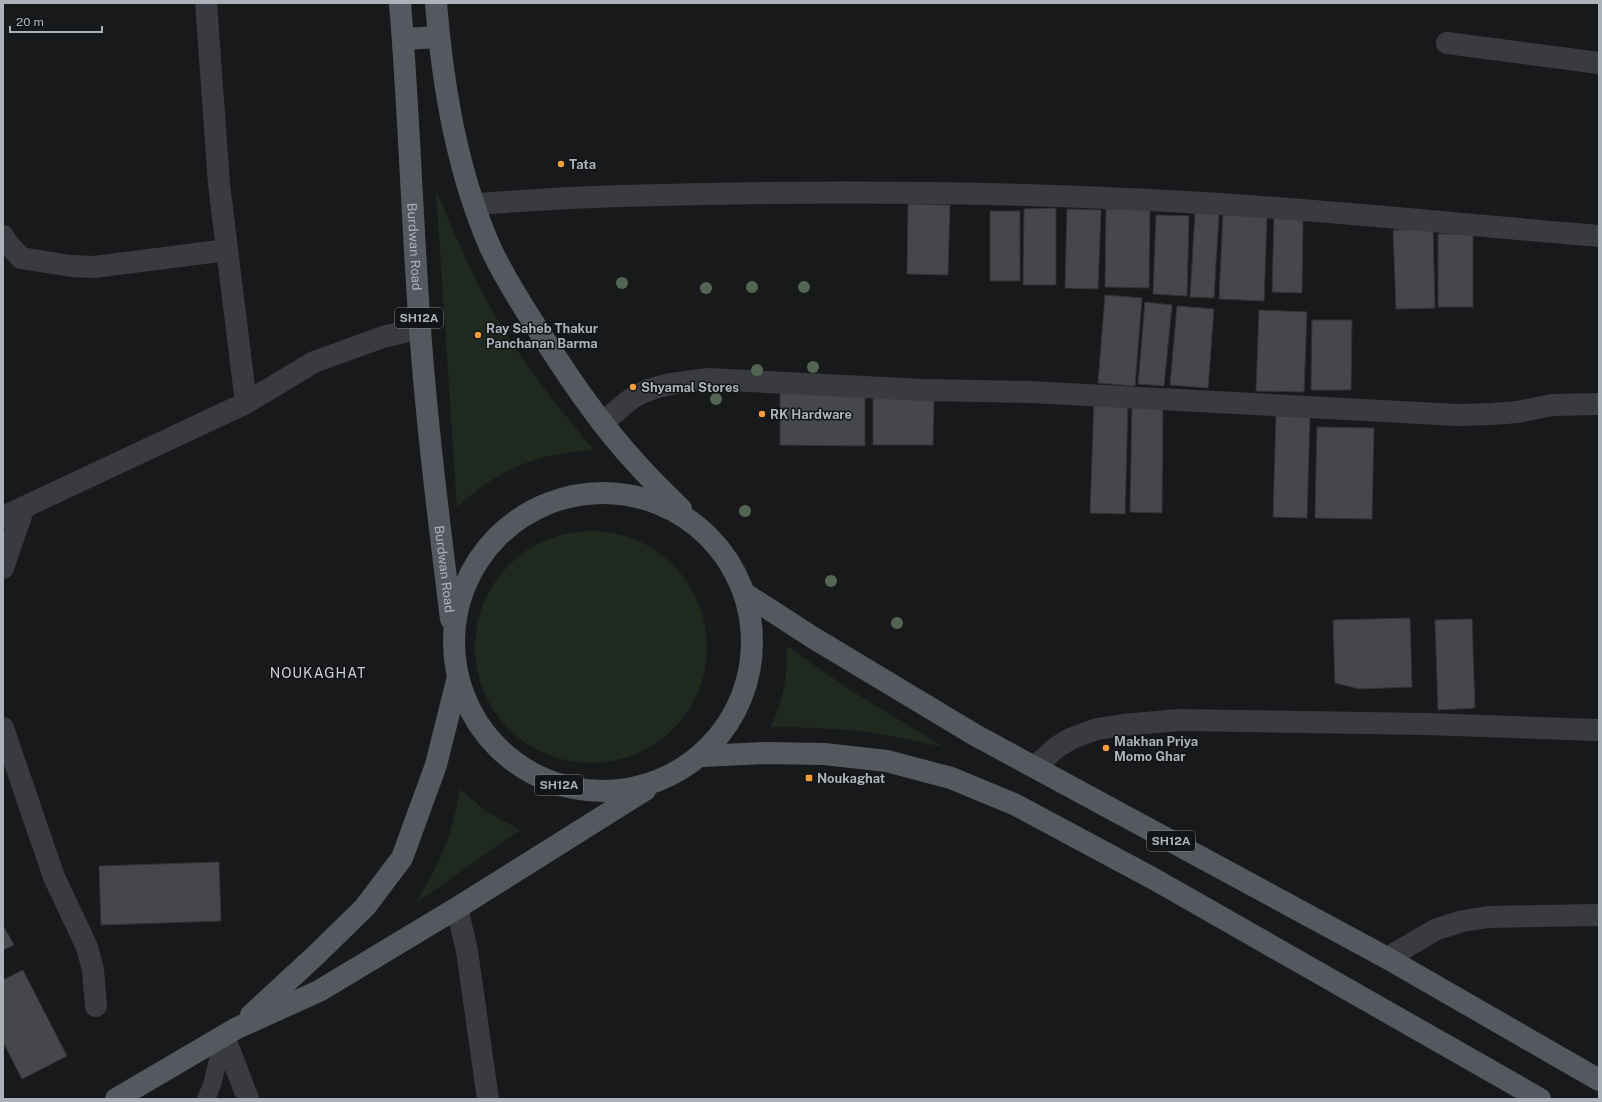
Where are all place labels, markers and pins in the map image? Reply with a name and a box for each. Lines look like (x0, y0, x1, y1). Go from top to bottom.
place label: Tata (569, 157, 596, 172)
marker: Tata (556, 159, 566, 169)
place label: Ray Saheb Thakur Panchanan Barma (486, 321, 599, 351)
marker: Ray Saheb Thakur Panchanan Barma (473, 330, 483, 340)
place label: Shyamal Stores (641, 380, 739, 395)
marker: Shyamal Stores (628, 382, 638, 392)
place label: RK Hardware (770, 407, 852, 422)
marker: RK Hardware (757, 409, 767, 419)
place label: Makhan Priya Momo Ghar (1114, 734, 1198, 764)
marker: Makhan Priya Momo Ghar (1101, 743, 1111, 753)
place label: Noukaghat (817, 771, 885, 786)
marker: Noukaghat (804, 773, 814, 783)

